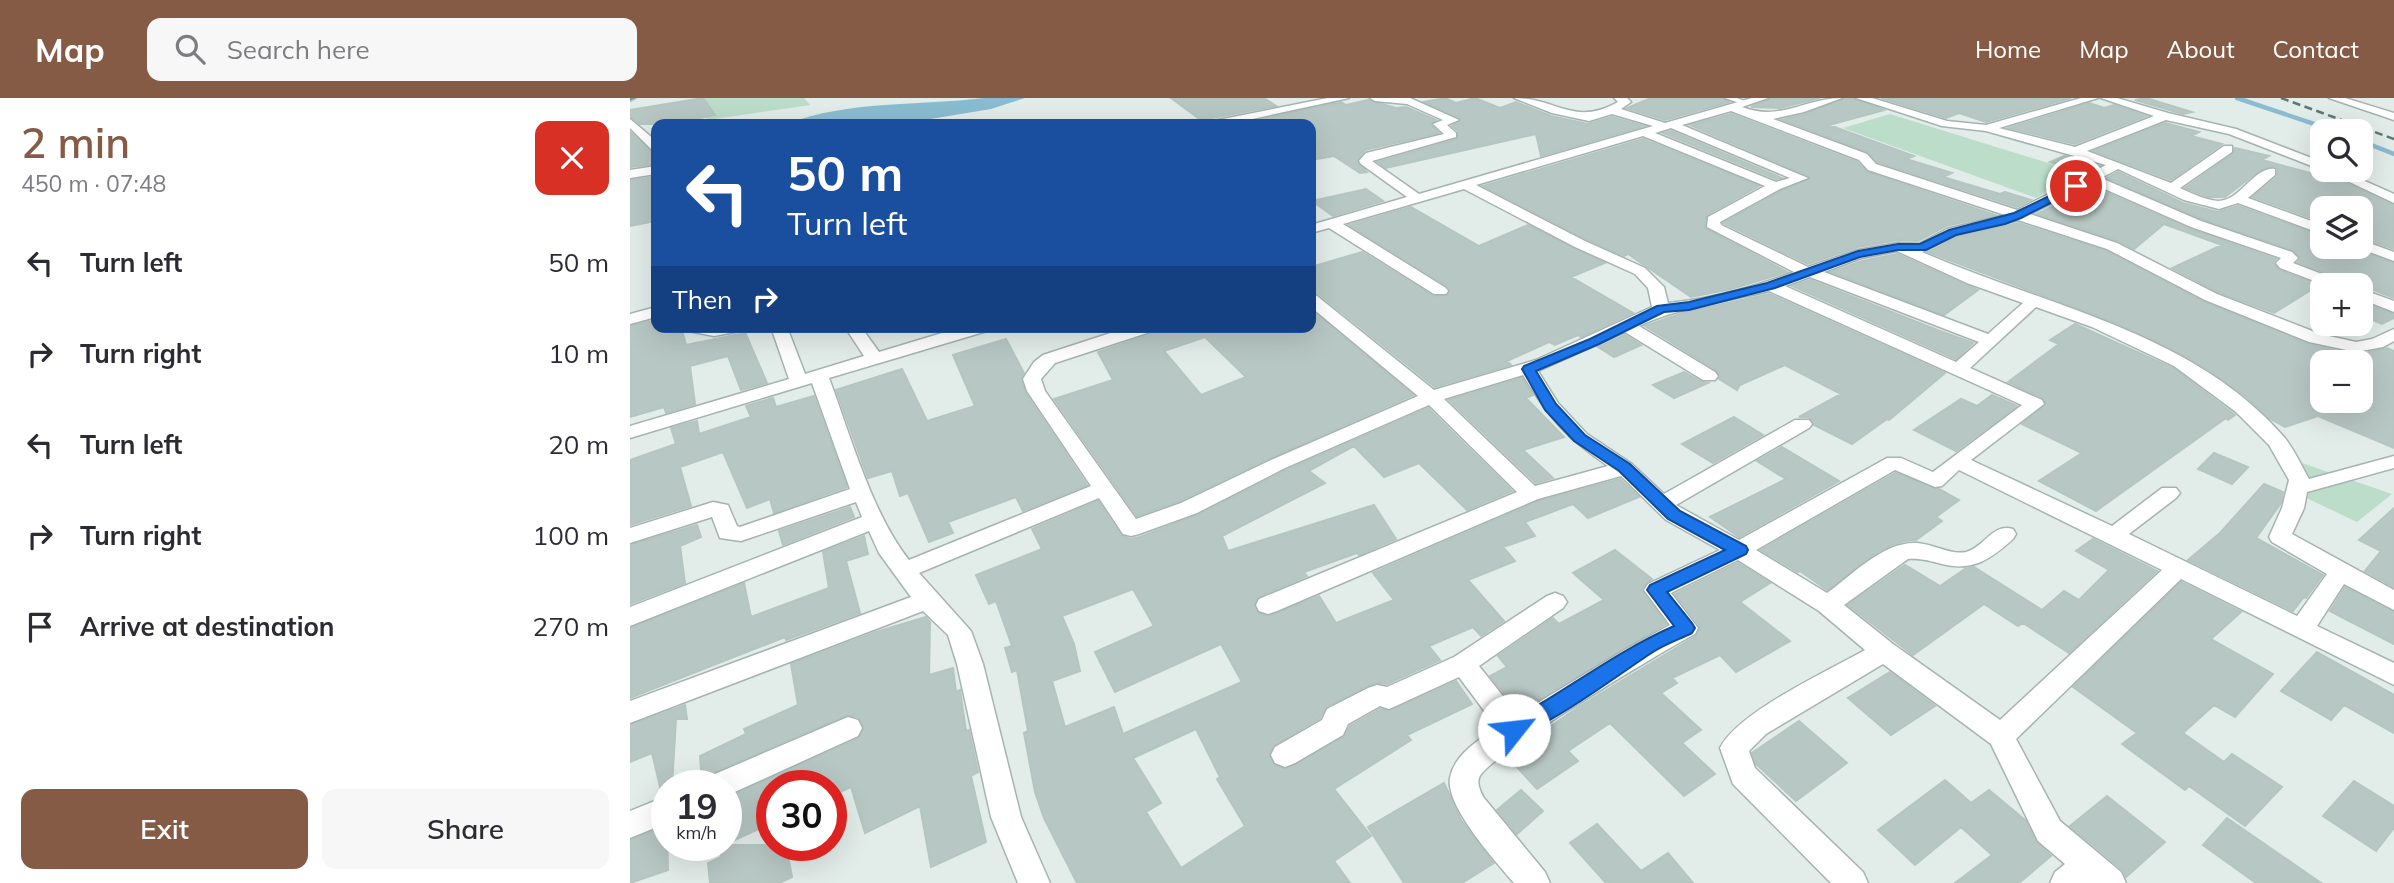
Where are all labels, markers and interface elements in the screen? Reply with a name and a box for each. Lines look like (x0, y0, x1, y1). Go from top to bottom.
search box (147, 18, 637, 81)
text: Map (35, 29, 105, 70)
icon: search (171, 30, 209, 68)
text: Search here (227, 33, 370, 66)
text: Home (1975, 34, 2041, 64)
text: Map (2079, 34, 2129, 64)
text: About (2167, 34, 2235, 64)
text: Contact (2273, 34, 2359, 64)
text: 2 min (21, 116, 130, 169)
map controls (2310, 119, 2373, 413)
button: search (2310, 119, 2373, 182)
button: close (535, 121, 609, 195)
text: 50 m (787, 142, 903, 203)
icon: left (672, 147, 763, 238)
pin (2046, 156, 2106, 216)
icon: arrive (2057, 167, 2095, 205)
text: 450 m · 07:48 (21, 169, 166, 198)
button: layers (2310, 196, 2373, 259)
text: Turn left (787, 203, 907, 243)
icon: left (21, 244, 59, 282)
text: Turn left (80, 246, 182, 279)
text: 50 m (548, 246, 609, 279)
button: + (2310, 273, 2373, 336)
icon: right (746, 280, 784, 318)
text: Then (672, 283, 732, 316)
icon: right (21, 335, 59, 373)
text: Turn right (80, 337, 201, 370)
text: 10 m (548, 337, 609, 370)
button: − (2310, 350, 2373, 413)
icon: left (21, 426, 59, 464)
text: Turn left (80, 428, 182, 461)
text: 20 m (548, 428, 609, 461)
icon: right (21, 517, 59, 555)
text: Turn right (80, 519, 201, 552)
text: 100 m (533, 519, 609, 552)
icon: arrive (21, 608, 59, 646)
text: Arrive at destination (80, 610, 335, 643)
text: 270 m (533, 610, 609, 643)
position arrow (1477, 693, 1551, 767)
speed limit sign: 30 (756, 770, 847, 861)
text: 19 (675, 784, 718, 828)
button: Exit (21, 789, 308, 869)
button: Share (322, 789, 609, 869)
text: km/h (676, 821, 717, 844)

